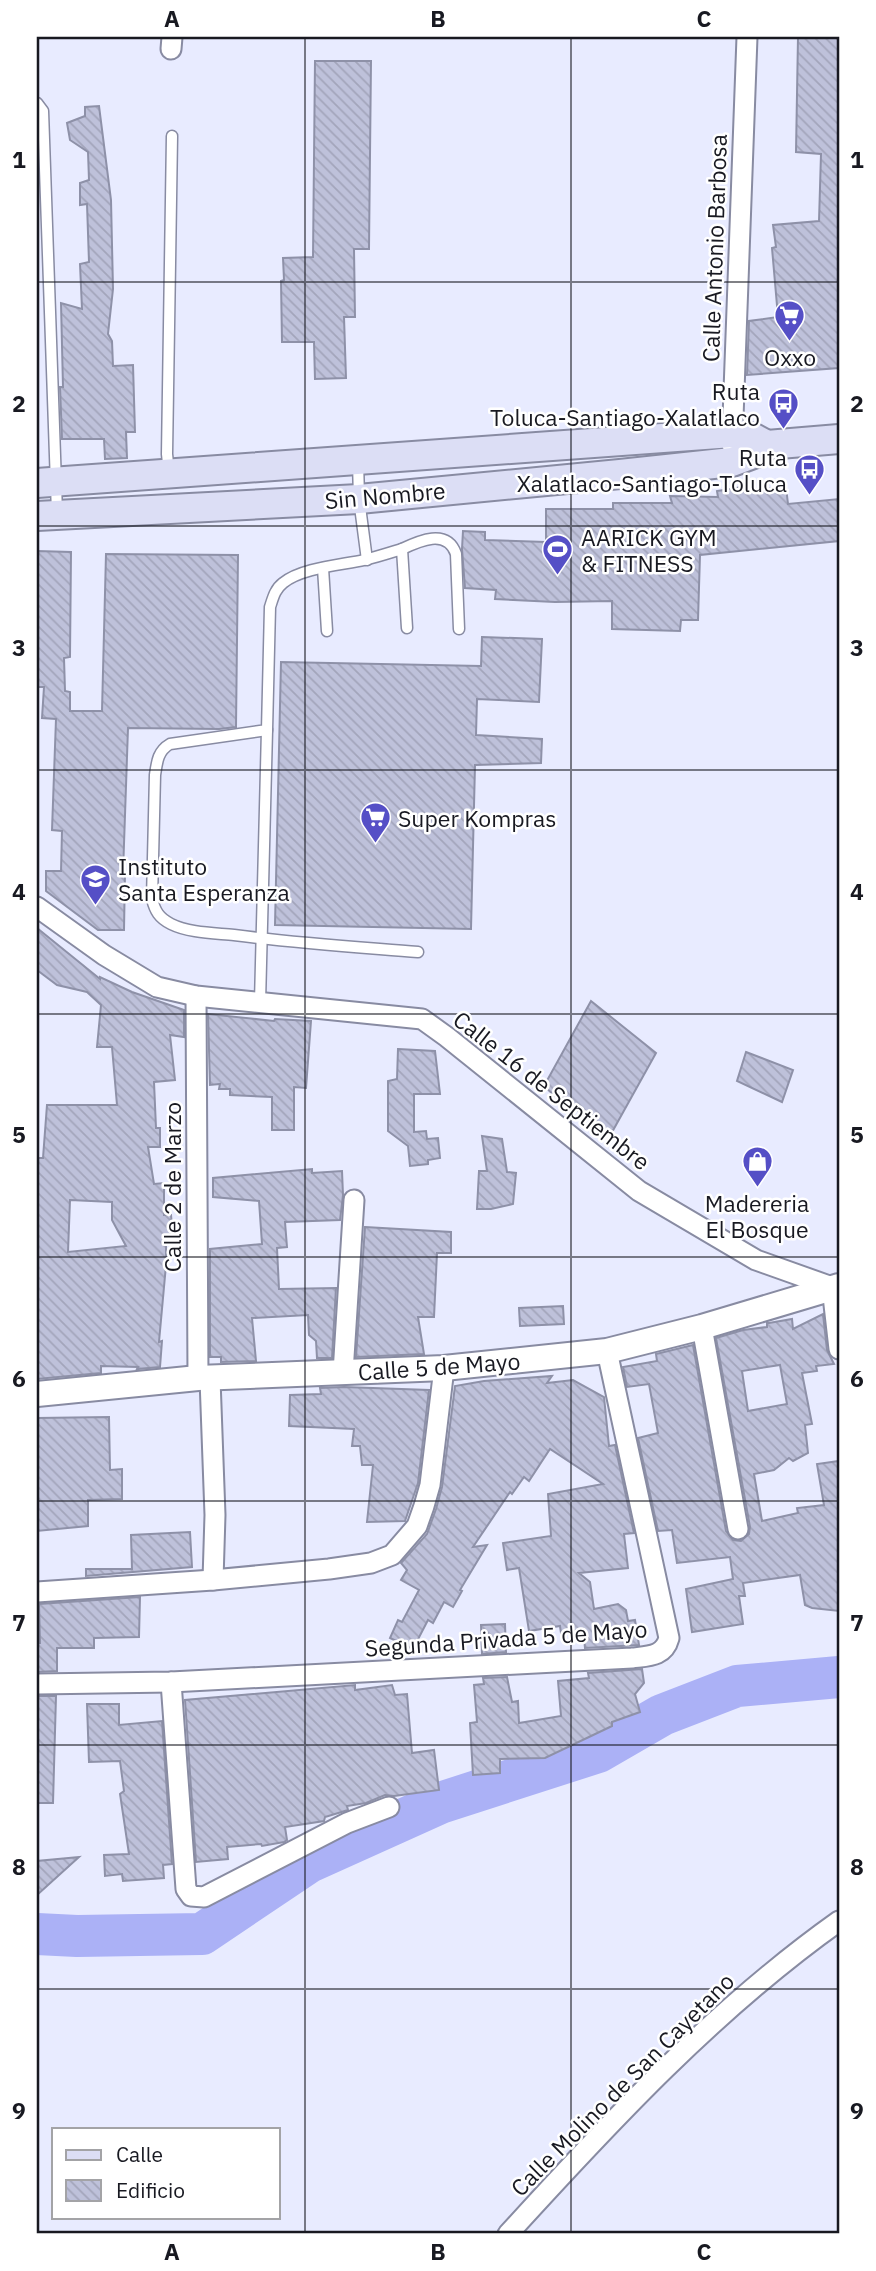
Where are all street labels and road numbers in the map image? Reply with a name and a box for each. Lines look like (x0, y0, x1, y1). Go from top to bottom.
street label: Calle Antonio Barbosa (695, 133, 733, 363)
street label: Sin Nombre (323, 475, 447, 515)
street label: Calle 16 de Septiembre (448, 1004, 656, 1176)
street label: Calle 2 de Marzo (157, 1102, 187, 1272)
street label: Calle 5 de Mayo (357, 1345, 521, 1387)
street label: Segunda Privada 5 de Mayo (364, 1613, 648, 1663)
street label: Calle Molino de San Cayetano (504, 1966, 740, 2202)

